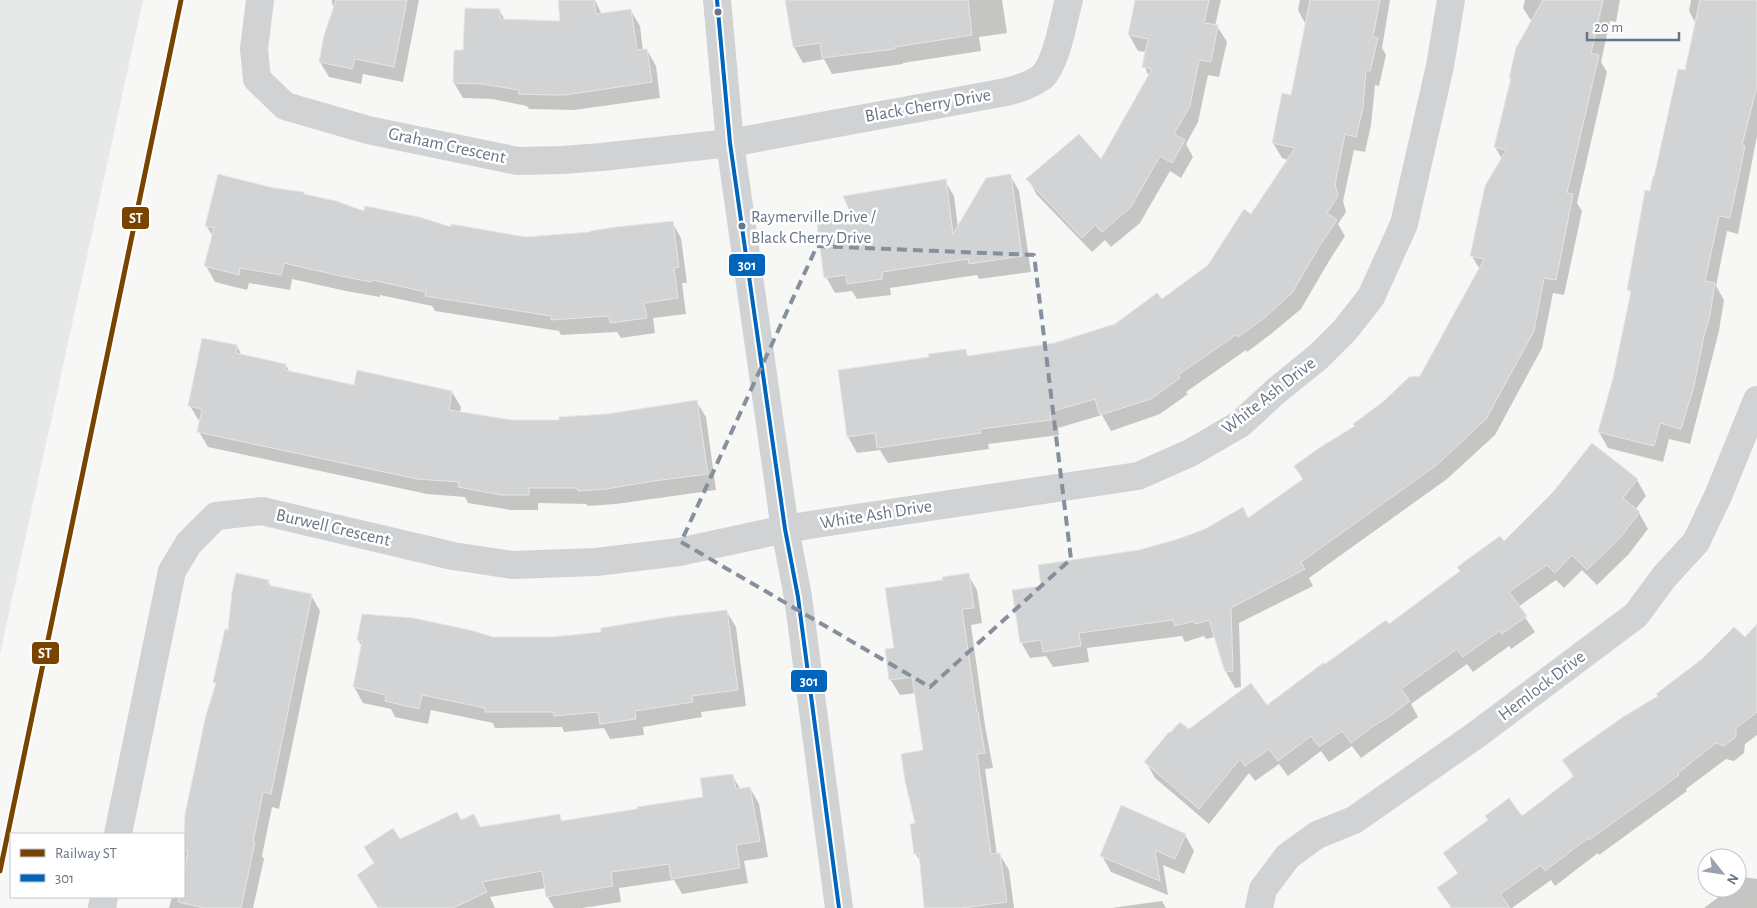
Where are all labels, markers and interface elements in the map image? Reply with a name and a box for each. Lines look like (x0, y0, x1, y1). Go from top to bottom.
unlabelled marker (713, 7, 723, 17)
scale bar (1587, 10, 1680, 42)
text: 20 m (1594, 20, 1623, 35)
street label: Black Cherry Drive (864, 86, 992, 126)
street label: Graham Crescent (387, 125, 507, 167)
line badge: ST (121, 206, 150, 230)
place label: Raymerville Drive / Black Cherry Drive (751, 208, 876, 247)
text: ST (129, 212, 143, 226)
marker: Raymerville Drive / Black Cherry Drive (737, 221, 747, 231)
line badge: 301 (728, 253, 766, 277)
text: 301 (738, 259, 756, 273)
street label: White Ash Drive (1219, 354, 1319, 438)
street label: White Ash Drive (819, 497, 933, 533)
street label: Burwell Crescent (274, 506, 392, 550)
line badge: ST (31, 641, 60, 665)
text: ST (38, 647, 52, 661)
street label: Hemlock Drive (1495, 648, 1589, 724)
line badge: 301 (790, 669, 828, 693)
text: 301 (800, 675, 818, 689)
legend (10, 833, 185, 898)
text: Railway ST (55, 846, 118, 861)
north arrow (1697, 848, 1747, 898)
text: 301 (55, 871, 74, 886)
text: N (1724, 871, 1741, 887)

